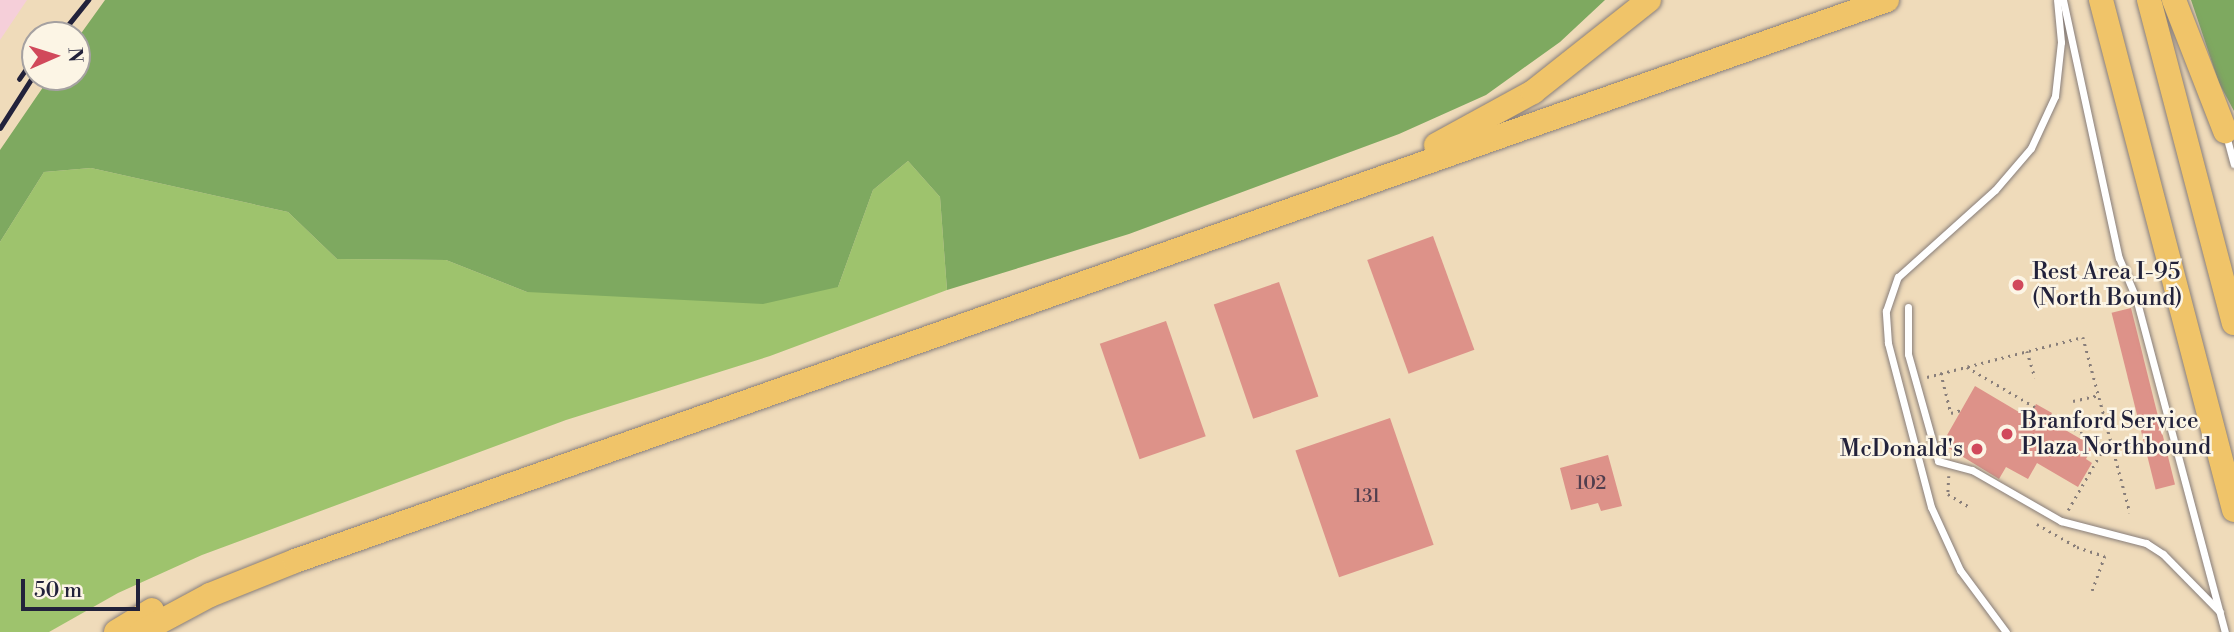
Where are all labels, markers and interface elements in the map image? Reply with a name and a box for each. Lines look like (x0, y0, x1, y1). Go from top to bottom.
north arrow (21, 21, 91, 91)
text: N (63, 47, 87, 63)
place label: Rest Area I-95 (North Bound) (2032, 258, 2182, 312)
marker: Rest Area I-95 (North Bound) (2010, 277, 2026, 293)
place label: Branford Service Plaza Northbound (2021, 407, 2211, 461)
marker: Branford Service Plaza Northbound (1999, 426, 2015, 442)
place label: McDonald's (1840, 435, 1963, 463)
marker: McDonald's (1969, 441, 1985, 457)
house number: 102 (1576, 473, 1606, 495)
house number: 131 (1354, 486, 1380, 508)
scale bar (24, 566, 144, 610)
text: 50 m (34, 578, 82, 604)

